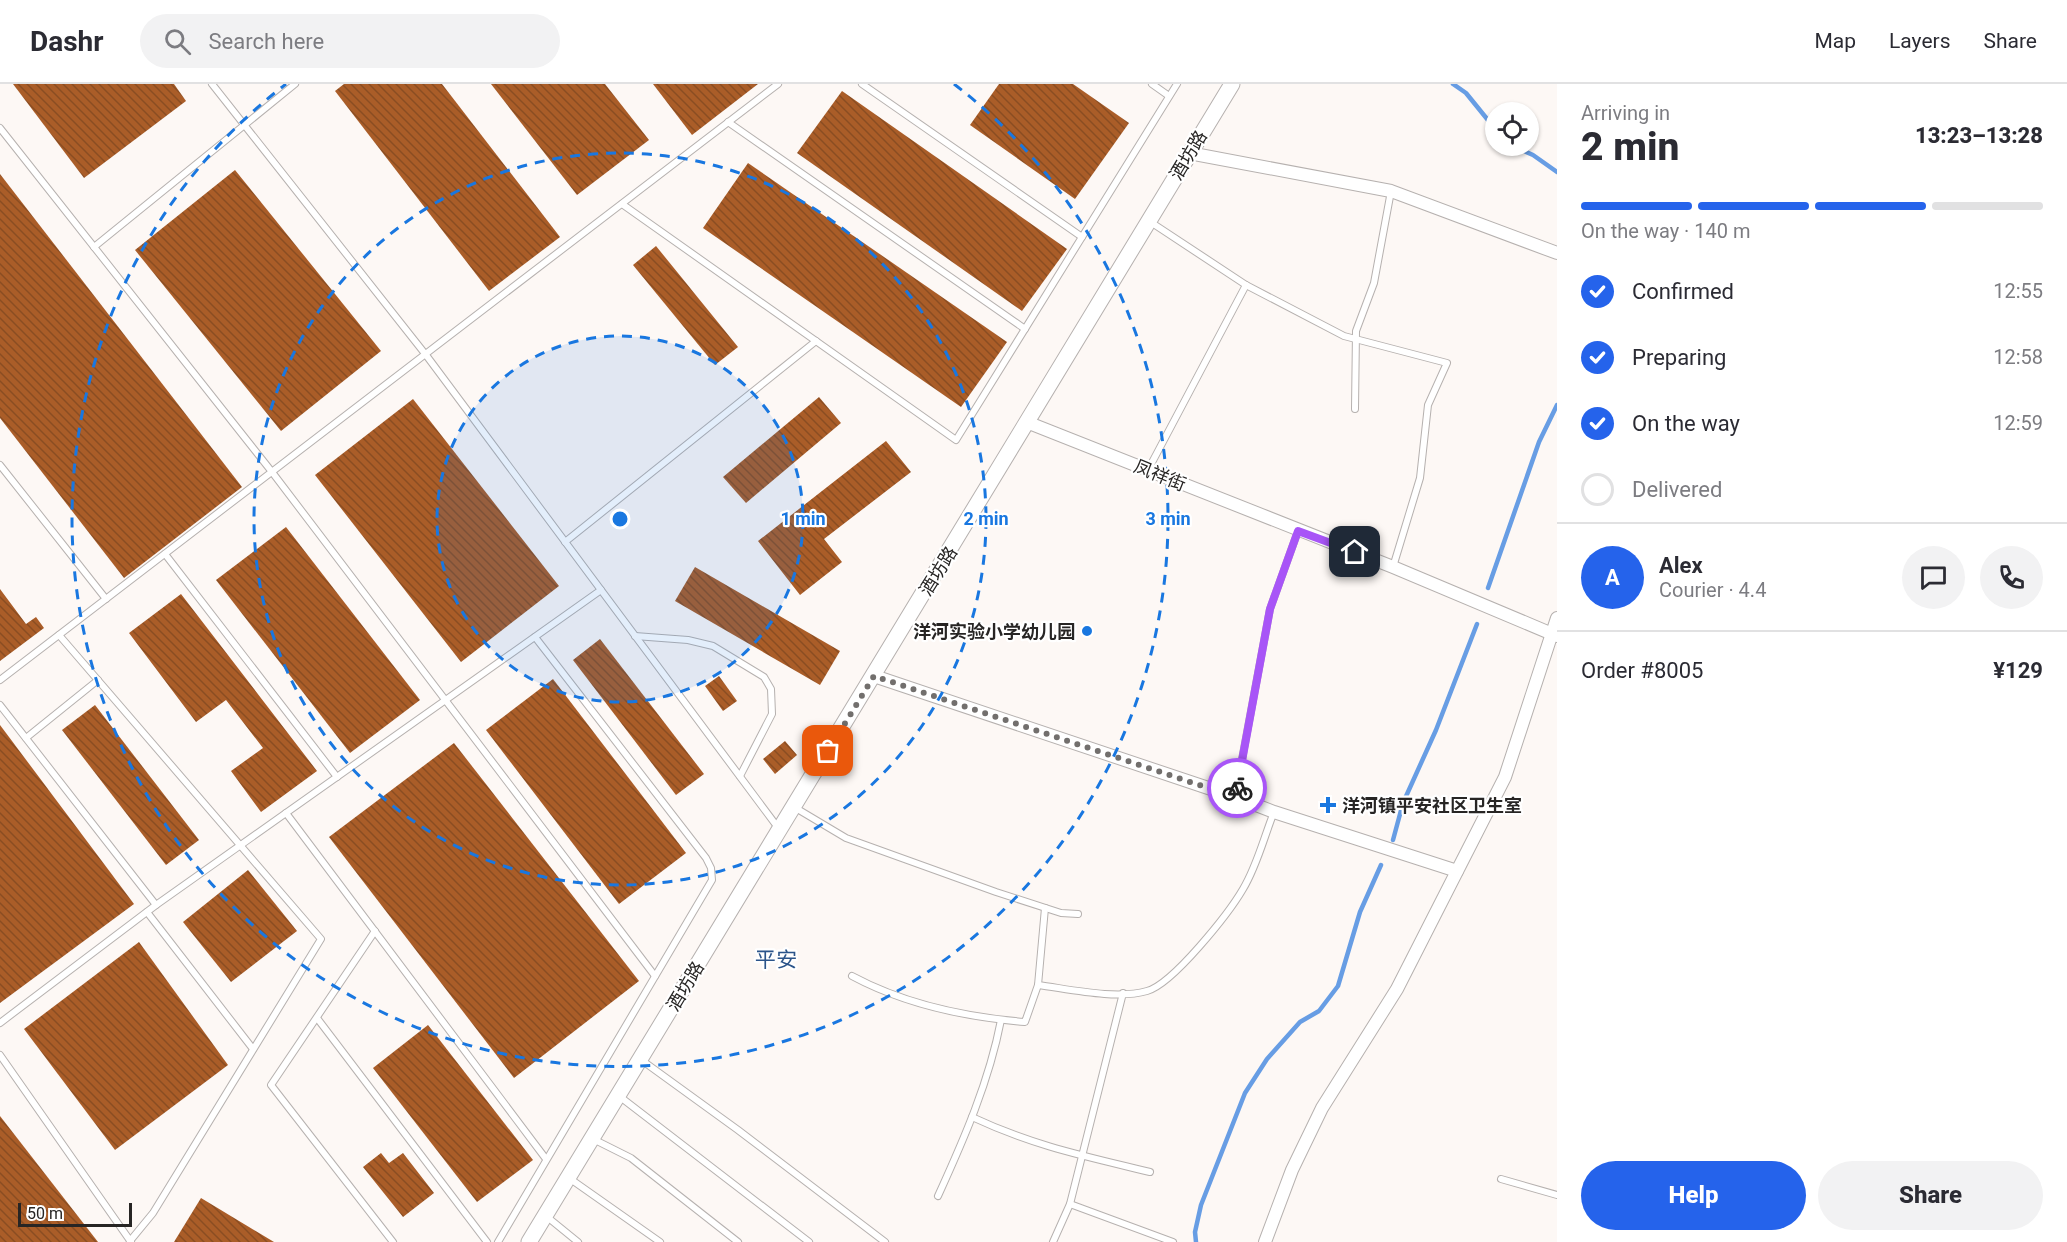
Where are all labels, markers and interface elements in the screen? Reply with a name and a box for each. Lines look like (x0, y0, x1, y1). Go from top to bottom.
search box (140, 14, 560, 68)
text: Dashr (30, 25, 104, 58)
icon: search (161, 25, 194, 58)
text: Search here (209, 29, 324, 54)
text: Map (1814, 29, 1856, 53)
text: Layers (1889, 29, 1950, 53)
text: Share (1983, 29, 2037, 53)
text: Arriving in (1581, 101, 1670, 125)
map controls (1485, 102, 1539, 156)
button: locate (1485, 102, 1539, 156)
text: 13:23–13:28 (1915, 123, 2043, 148)
text: 2 min (1581, 124, 1679, 170)
street label: 酒坊路 (1165, 126, 1211, 184)
text: On the way · 140 m (1581, 219, 1750, 243)
icon: check (1581, 275, 1614, 308)
text: Confirmed (1632, 279, 1734, 304)
text: 12:55 (1993, 279, 2043, 303)
icon: check (1581, 341, 1614, 374)
text: Preparing (1632, 345, 1726, 370)
text: 12:58 (1993, 345, 2043, 369)
icon: check (1581, 407, 1614, 440)
text: On the way (1632, 411, 1740, 436)
text: 12:59 (1993, 411, 2043, 435)
street label: 凤祥街 (1131, 455, 1189, 495)
text: Delivered (1632, 477, 1722, 502)
text: 1 min (780, 508, 826, 529)
text: 2 min (963, 508, 1009, 529)
text: 3 min (1145, 508, 1191, 529)
centre of rings (610, 509, 630, 529)
pin (1329, 526, 1380, 577)
icon: home (1338, 535, 1371, 568)
street label: 酒坊路 (915, 543, 961, 599)
button: chat (1902, 546, 1965, 609)
button: phone (1980, 546, 2043, 609)
text: Alex (1659, 553, 1703, 578)
text: A (1605, 565, 1620, 590)
text: Courier · 4.4 (1659, 578, 1766, 602)
place label: 洋河实验小学幼儿园 (913, 621, 1075, 642)
marker: 洋河实验小学幼儿园 (1080, 624, 1094, 638)
text: Order #8005 (1581, 658, 1703, 683)
text: ¥129 (1993, 658, 2043, 683)
pin (802, 725, 853, 776)
icon: bag (811, 734, 844, 767)
courier (1207, 758, 1267, 818)
icon: bike (1221, 772, 1254, 805)
place label: 洋河镇平安社区卫生室 (1342, 795, 1522, 816)
marker: 洋河镇平安社区卫生室 (1319, 796, 1337, 814)
district label: 平安 (755, 948, 797, 972)
street label: 酒坊路 (662, 957, 708, 1015)
button: Help (1581, 1161, 1806, 1230)
button: Share (1818, 1161, 2043, 1230)
scale bar (18, 1200, 132, 1228)
text: 50 m (27, 1204, 63, 1223)

